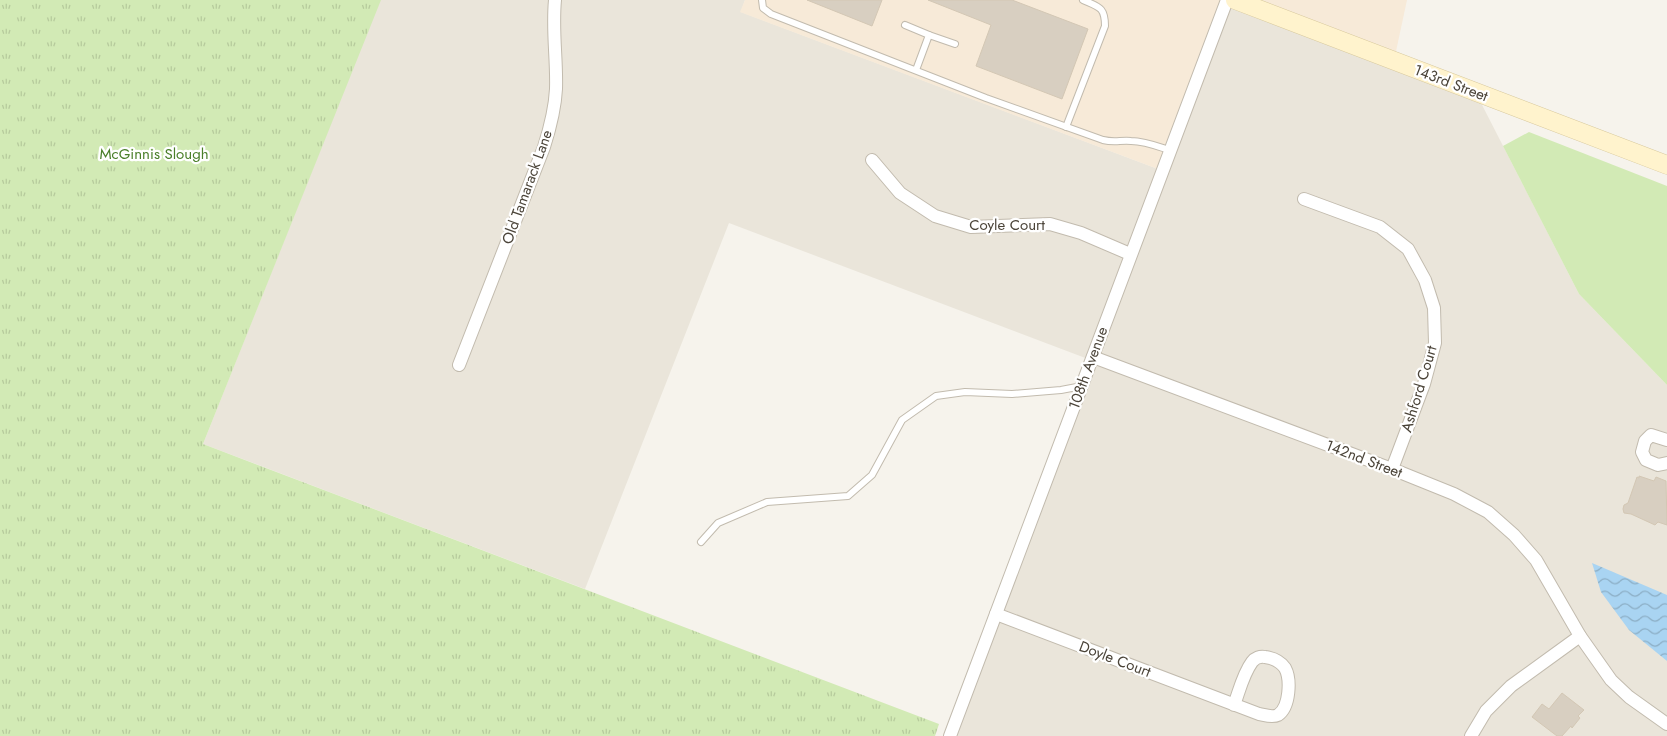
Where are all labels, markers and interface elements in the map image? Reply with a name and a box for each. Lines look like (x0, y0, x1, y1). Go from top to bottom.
street label: 143rd Street (1411, 59, 1492, 107)
street label: Old Tamarack Lane (496, 127, 558, 247)
park label: McGinnis Slough (99, 143, 209, 165)
street label: Coyle Court (969, 214, 1045, 236)
street label: 108th Avenue (1063, 323, 1113, 412)
street label: Ashford Court (1395, 343, 1443, 435)
street label: 142nd Street (1322, 434, 1406, 484)
street label: Doyle Court (1076, 635, 1155, 683)

